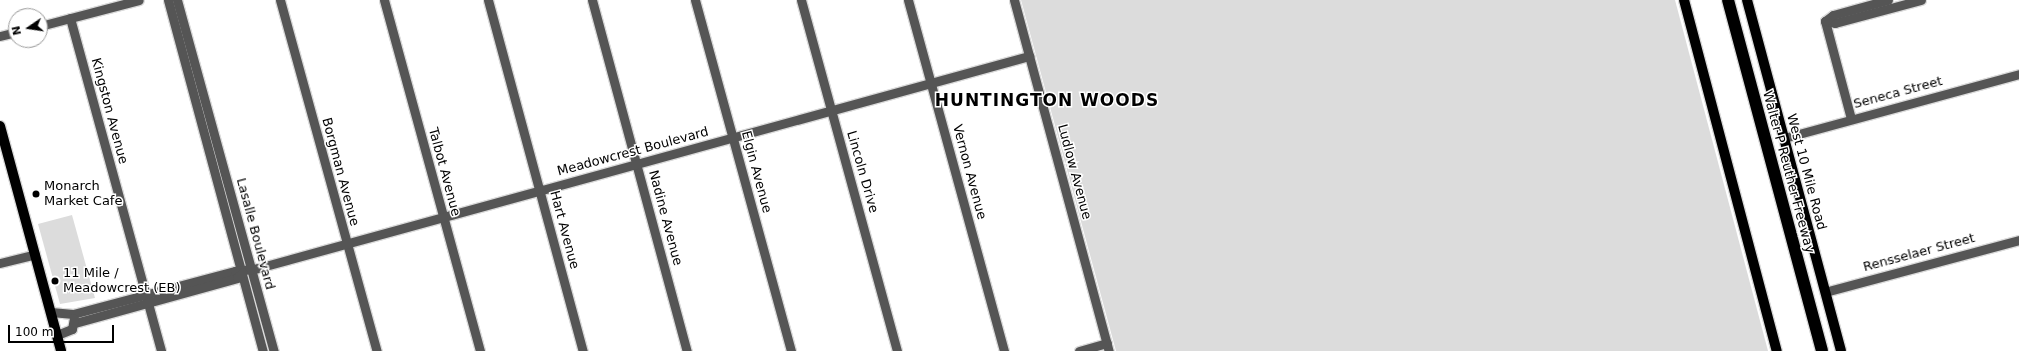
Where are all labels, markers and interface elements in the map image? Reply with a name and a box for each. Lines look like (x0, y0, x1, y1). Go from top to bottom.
north arrow (8, 8, 48, 48)
text: N (9, 25, 24, 37)
street label: Kingston Avenue (87, 56, 131, 166)
street label: Seneca Street (1852, 74, 1944, 112)
street label: Walter P Reuther Freeway (1759, 89, 1817, 255)
district label: HUNTINGTON WOODS (935, 91, 1159, 111)
street label: West 10 Mile Road (1783, 112, 1829, 232)
street label: Borgman Avenue (318, 116, 362, 228)
street label: Vernon Avenue (949, 123, 989, 221)
street label: Ludlow Avenue (1054, 123, 1094, 221)
street label: Meadowcrest Boulevard (556, 124, 710, 180)
street label: Talbot Avenue (425, 126, 463, 218)
street label: Elgin Avenue (738, 129, 774, 215)
street label: Lincoln Drive (843, 129, 881, 215)
street label: Nadine Avenue (645, 169, 685, 267)
street label: Lasalle Boulevard (233, 176, 277, 292)
place label: Monarch Market Cafe (44, 179, 122, 210)
marker: Monarch Market Cafe (31, 189, 41, 199)
street label: Hart Avenue (546, 189, 582, 271)
street label: Rensselaer Street (1862, 231, 1976, 275)
place label: 11 Mile / Meadowcrest (EB) (63, 266, 181, 297)
marker: 11 Mile / Meadowcrest (EB) (50, 276, 60, 286)
scale bar (10, 317, 116, 343)
text: 100 m (15, 325, 53, 339)

